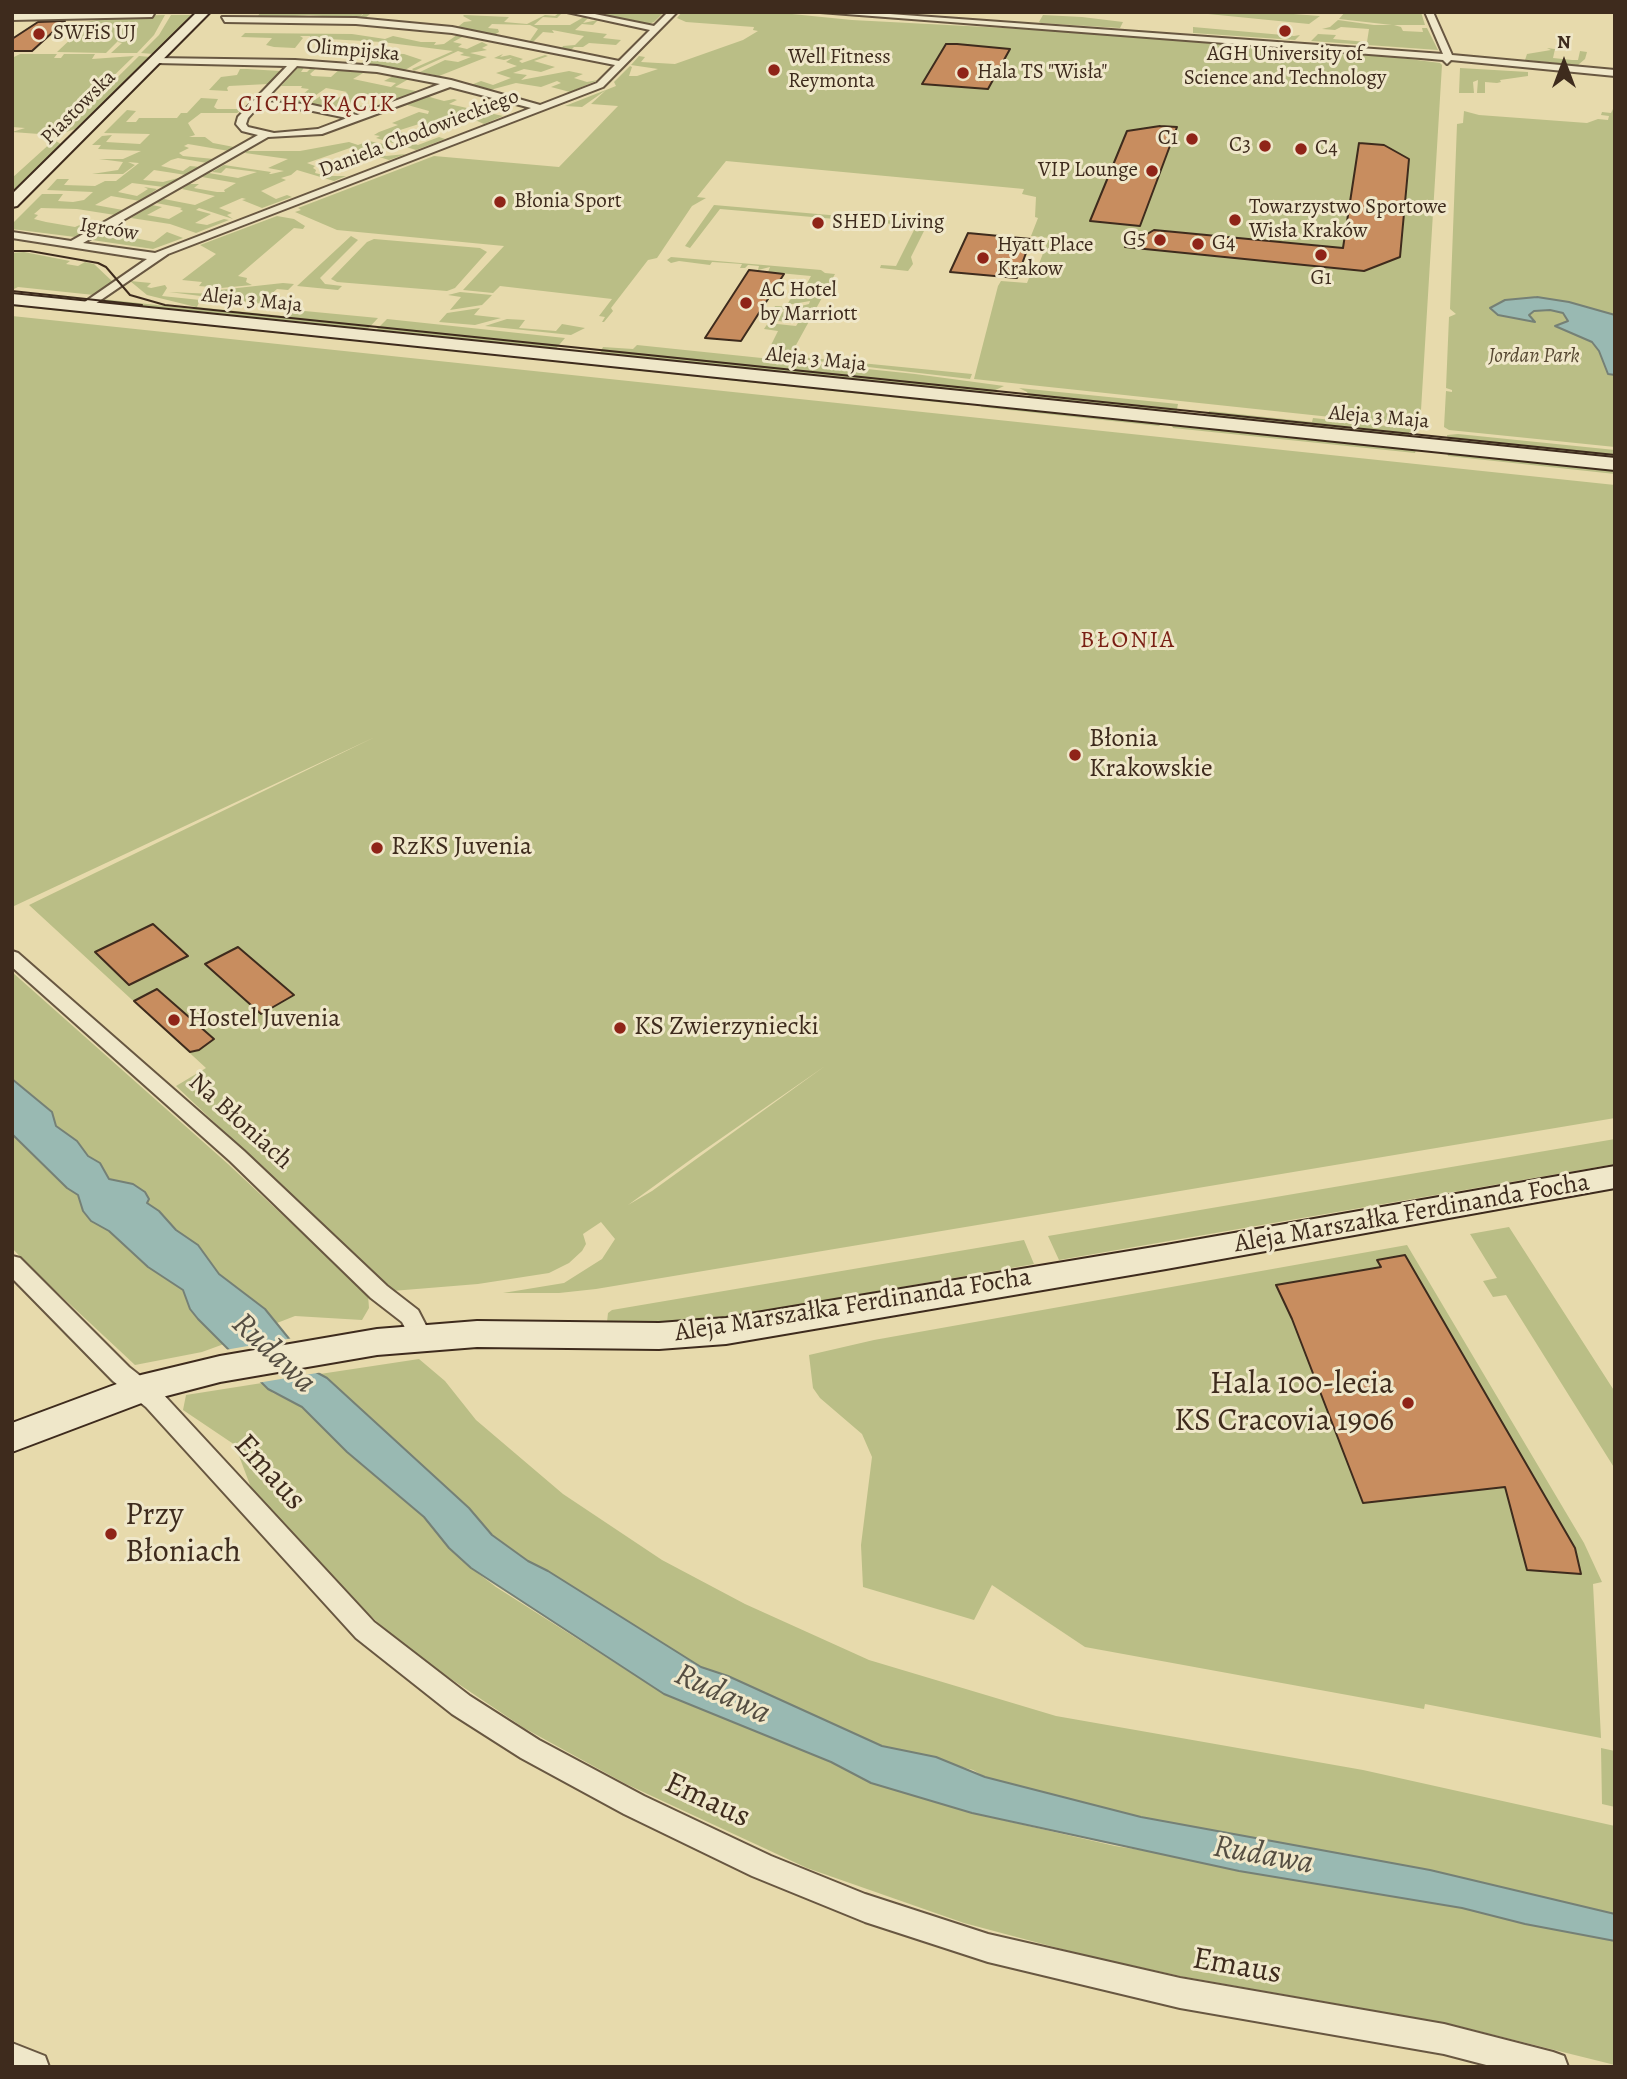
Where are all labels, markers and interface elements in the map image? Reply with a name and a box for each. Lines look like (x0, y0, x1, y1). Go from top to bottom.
place label: SWFiS UJ (53, 21, 136, 47)
marker: AGH University of Science and Technology (1277, 23, 1293, 39)
marker: SWFiS UJ (31, 26, 47, 42)
north arrow (1529, 28, 1599, 98)
text: N (1557, 29, 1571, 55)
street label: Olimpijska (305, 34, 401, 68)
place label: AGH University of Science and Technology (1184, 42, 1386, 92)
place label: Well Fitness Reymonta (788, 45, 891, 95)
place label: Hala TS "Wisła" (977, 60, 1107, 86)
marker: Well Fitness Reymonta (766, 62, 782, 78)
street label: Piastowska (36, 65, 122, 151)
marker: Hala TS "Wisła" (955, 65, 971, 81)
street label: Daniela Chodowieckiego (315, 84, 523, 184)
district label: CICHY KĄCIK (239, 91, 395, 119)
place label: C1 (1158, 126, 1178, 152)
marker: C1 (1184, 131, 1200, 147)
place label: C3 (1229, 133, 1251, 159)
place label: C4 (1315, 136, 1338, 162)
marker: C3 (1257, 138, 1273, 154)
marker: C4 (1293, 141, 1309, 157)
place label: VIP Lounge (1038, 158, 1138, 184)
marker: VIP Lounge (1144, 163, 1160, 179)
place label: Błonia Sport (514, 189, 622, 215)
marker: Błonia Sport (492, 194, 508, 210)
place label: Towarzystwo Sportowe Wisła Kraków (1249, 195, 1447, 245)
place label: SHED Living (832, 210, 944, 236)
marker: Towarzystwo Sportowe Wisła Kraków (1227, 212, 1243, 228)
street label: Igrców (78, 213, 140, 247)
marker: SHED Living (810, 215, 826, 231)
place label: G5 (1123, 227, 1146, 253)
place label: G4 (1212, 231, 1236, 257)
marker: G5 (1152, 232, 1168, 248)
place label: Hyatt Place Krakow (997, 233, 1094, 283)
marker: G4 (1190, 236, 1206, 252)
marker: G1 (1313, 247, 1329, 263)
marker: Hyatt Place Krakow (975, 250, 991, 266)
place label: G1 (1310, 266, 1332, 292)
place label: AC Hotel by Marriott (760, 278, 858, 328)
street label: Aleja 3 Maja (201, 283, 303, 319)
marker: AC Hotel by Marriott (738, 295, 754, 311)
street label: Aleja 3 Maja (765, 342, 867, 378)
park label: Jordan Park (1488, 344, 1580, 370)
street label: Aleja 3 Maja (1328, 401, 1430, 435)
district label: BŁONIA (1081, 627, 1175, 655)
place label: Błonia Krakowskie (1089, 724, 1213, 786)
marker: Błonia Krakowskie (1067, 747, 1083, 763)
place label: RzKS Juvenia (391, 832, 532, 864)
marker: RzKS Juvenia (369, 840, 385, 856)
place label: Hostel Juvenia (188, 1004, 340, 1036)
marker: Hostel Juvenia (166, 1012, 182, 1028)
place label: KS Zwierzyniecki (634, 1012, 819, 1044)
marker: KS Zwierzyniecki (612, 1020, 628, 1036)
street label: Na Błoniach (181, 1067, 299, 1177)
street label: Aleja Marszałka Ferdinanda Focha (1232, 1167, 1592, 1261)
street label: Aleja Marszałka Ferdinanda Focha (673, 1262, 1033, 1350)
water label: Rudawa (223, 1305, 323, 1403)
place label: Hala 100-lecia KS Cracovia 1906 (1174, 1366, 1394, 1441)
marker: Hala 100-lecia KS Cracovia 1906 (1400, 1395, 1416, 1411)
street label: Emaus (225, 1427, 313, 1519)
place label: Przy Błoniach (125, 1497, 241, 1572)
marker: Przy Błoniach (103, 1526, 119, 1542)
water label: Rudawa (668, 1656, 776, 1734)
street label: Emaus (658, 1765, 756, 1837)
water label: Rudawa (1210, 1828, 1316, 1884)
street label: Emaus (1190, 1940, 1284, 1994)

